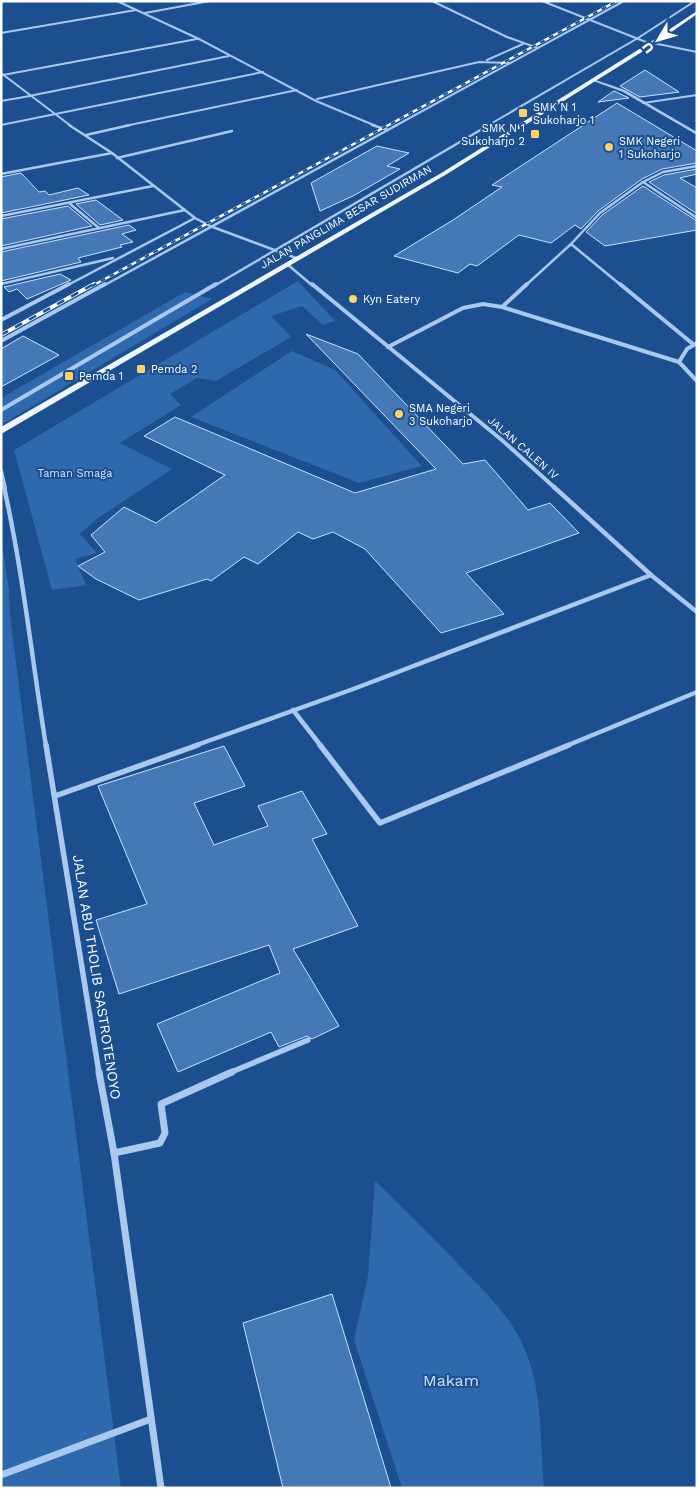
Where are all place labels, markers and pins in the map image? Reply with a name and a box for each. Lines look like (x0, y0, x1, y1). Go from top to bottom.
place label: SMK N 1 Sukoharjo 1 (533, 101, 594, 127)
marker: SMK N 1 Sukoharjo 1 (517, 107, 529, 119)
place label: SMK N 1 Sukoharjo 2 (461, 122, 525, 148)
marker: SMK N 1 Sukoharjo 2 (529, 128, 541, 140)
place label: SMK Negeri 1 Sukoharjo (619, 135, 681, 161)
marker: SMK Negeri 1 Sukoharjo (603, 141, 615, 153)
marker: Kyn Eatery (347, 293, 359, 305)
place label: Kyn Eatery (363, 293, 420, 306)
marker: Pemda 2 (135, 363, 147, 375)
place label: Pemda 2 (151, 363, 197, 376)
marker: Pemda 1 (63, 370, 75, 382)
place label: Pemda 1 (79, 370, 123, 383)
place label: SMA Negeri 3 Sukoharjo (409, 402, 473, 428)
marker: SMA Negeri 3 Sukoharjo (393, 408, 405, 420)

